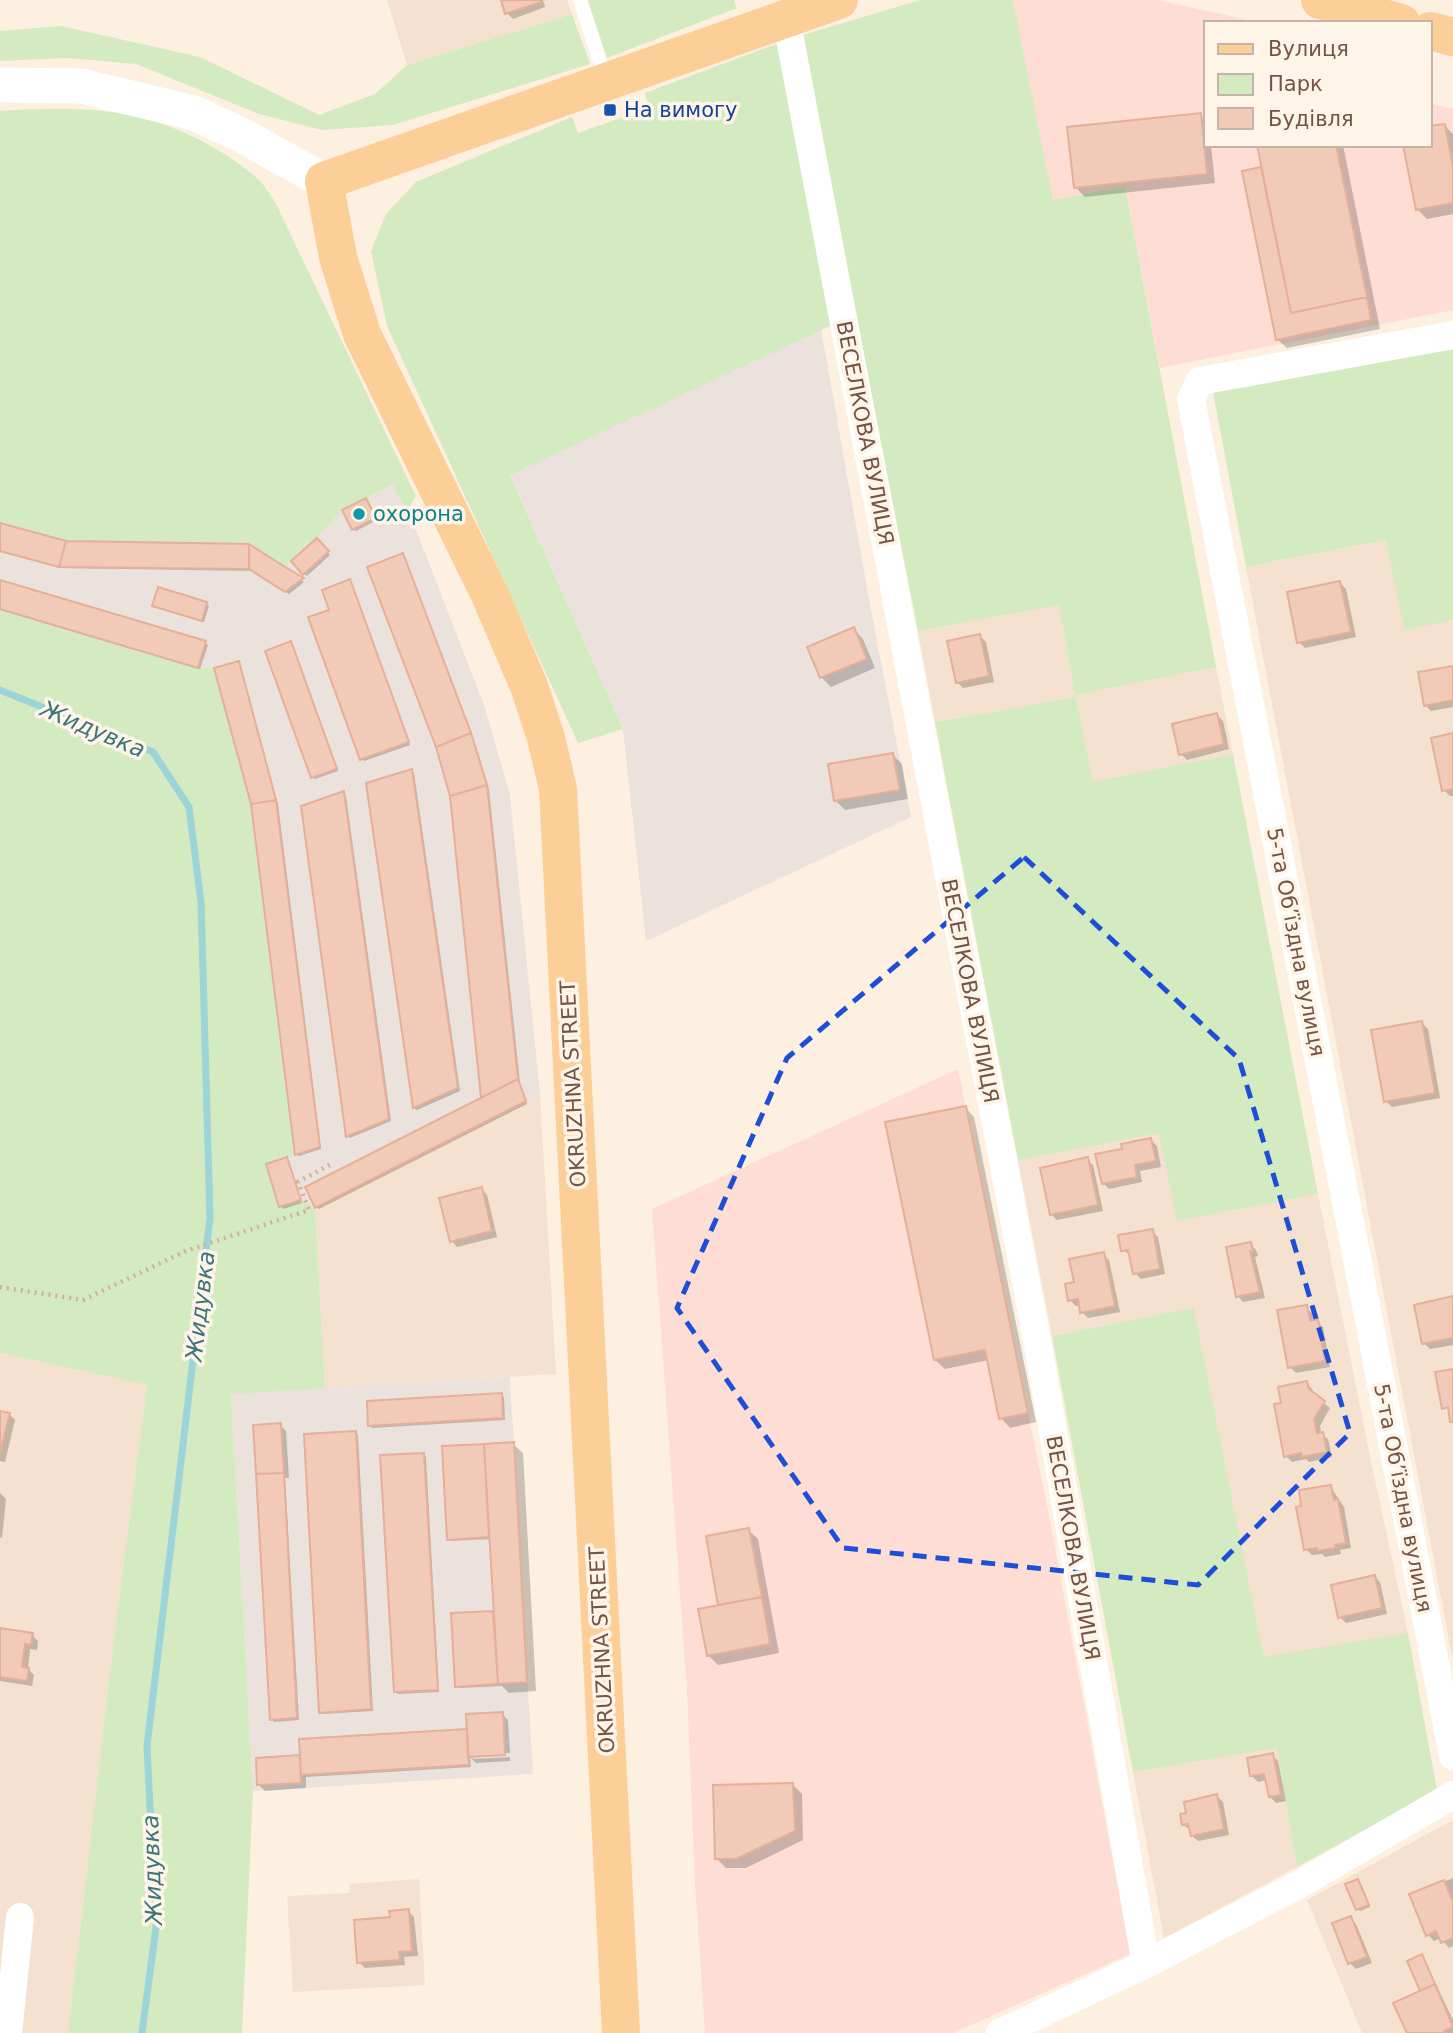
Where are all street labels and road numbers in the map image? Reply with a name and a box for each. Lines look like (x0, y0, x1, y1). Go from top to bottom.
street label: ВЕСЕЛКОВА ВУЛИЦЯ (831, 319, 899, 547)
street label: 5-та Обʼїздна вулиця (1262, 826, 1330, 1058)
street label: ВЕСЕЛКОВА ВУЛИЦЯ (936, 877, 1004, 1105)
street label: OKRUZHNA STREET (556, 980, 590, 1188)
street label: 5-та Обʼїздна вулиця (1369, 1382, 1437, 1614)
street label: ВЕСЕЛКОВА ВУЛИЦЯ (1041, 1434, 1105, 1662)
street label: OKRUZHNA STREET (585, 1546, 619, 1754)

